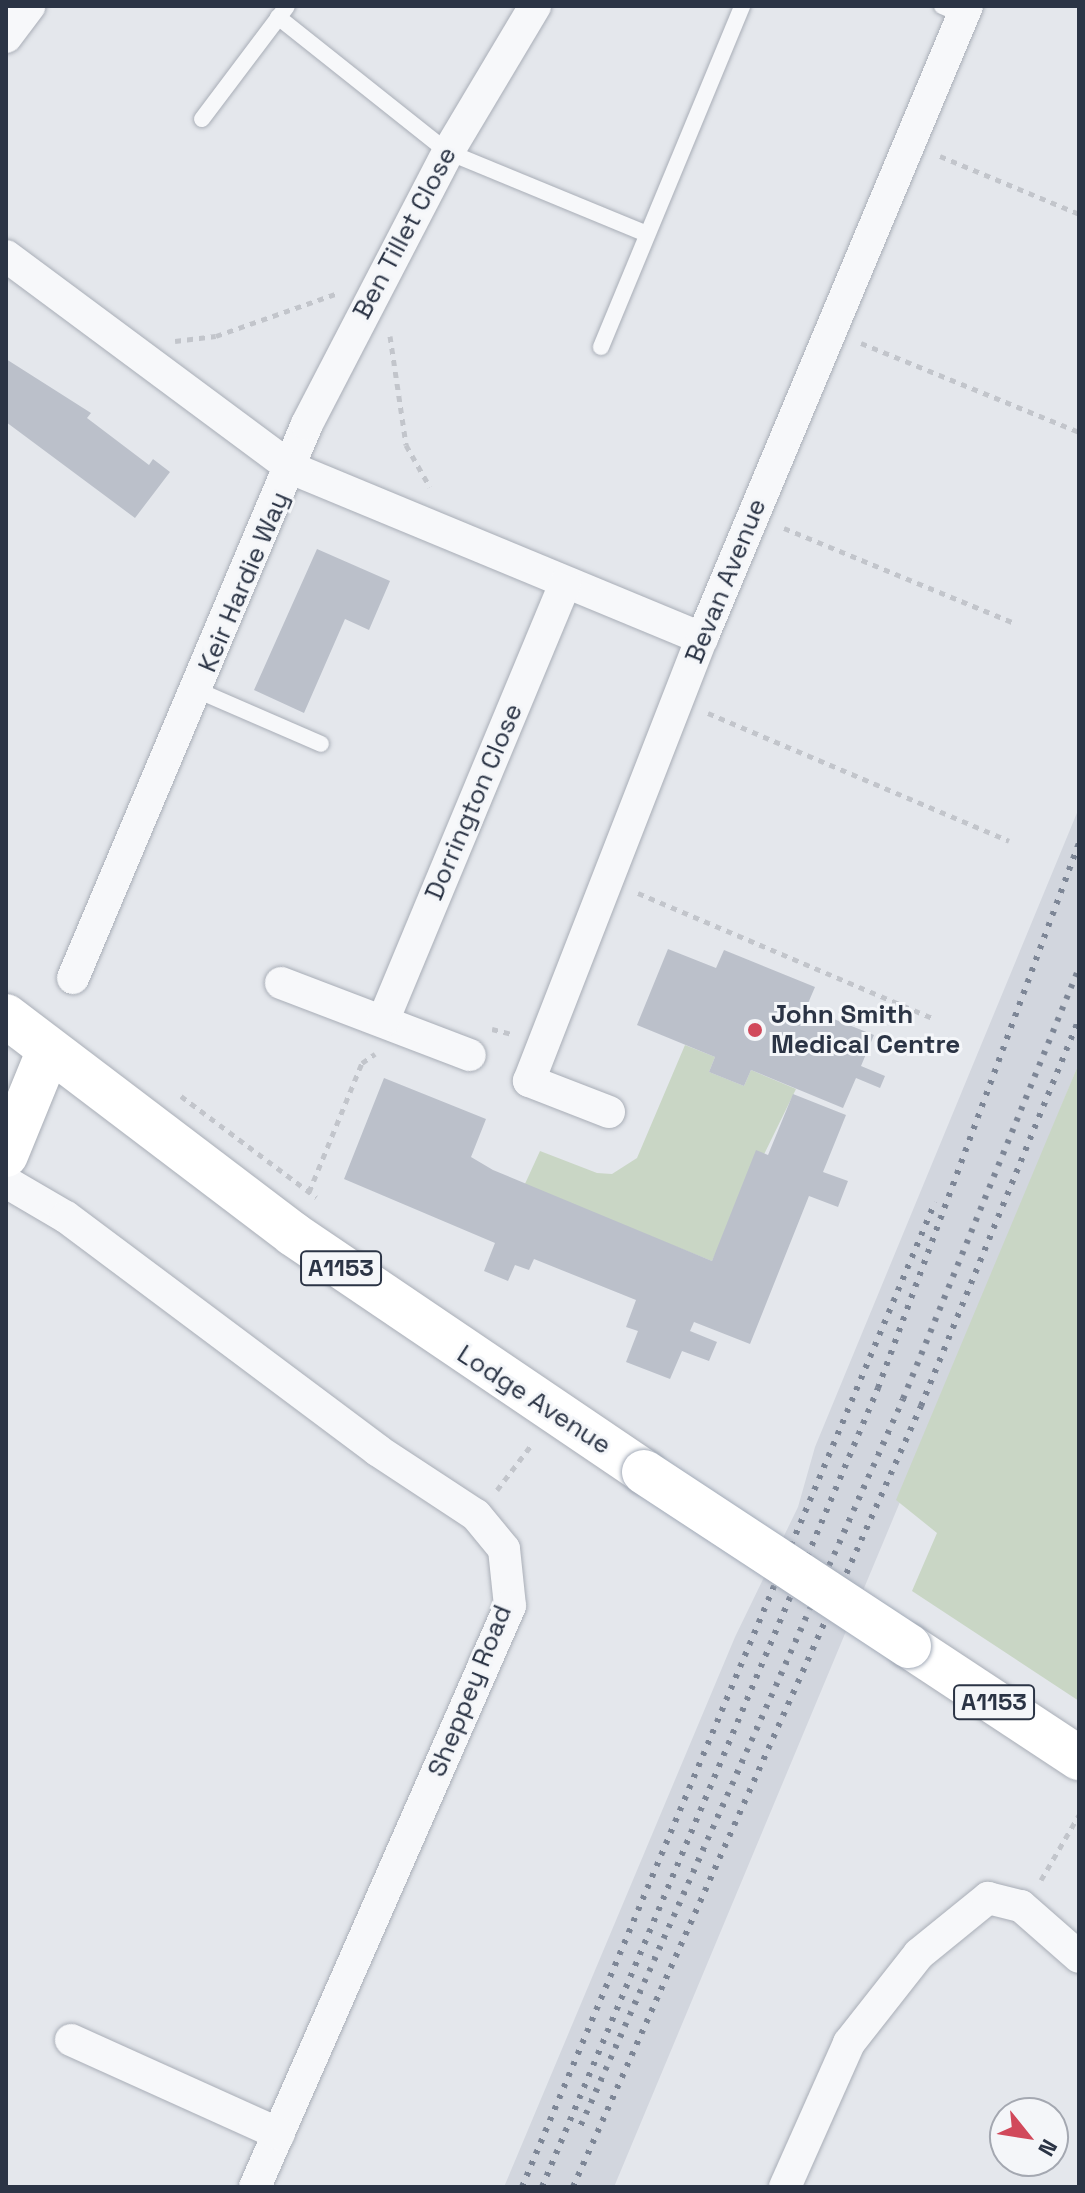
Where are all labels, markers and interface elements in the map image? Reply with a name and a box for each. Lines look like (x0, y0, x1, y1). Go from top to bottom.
street label: Ben Tillet Close (346, 141, 464, 325)
street label: Keir Hardie Way (192, 487, 296, 677)
street label: Bevan Avenue (679, 494, 773, 668)
street label: Dorrington Close (419, 699, 529, 905)
place label: John Smith Medical Centre (771, 999, 960, 1060)
marker: John Smith Medical Centre (746, 1021, 764, 1039)
road number: A1153 (299, 1248, 383, 1288)
street label: Lodge Avenue (451, 1339, 617, 1461)
street label: Sheppey Road (421, 1601, 519, 1781)
road number: A1153 (952, 1682, 1036, 1722)
north arrow (989, 2097, 1069, 2177)
text: N (1032, 2135, 1064, 2161)

